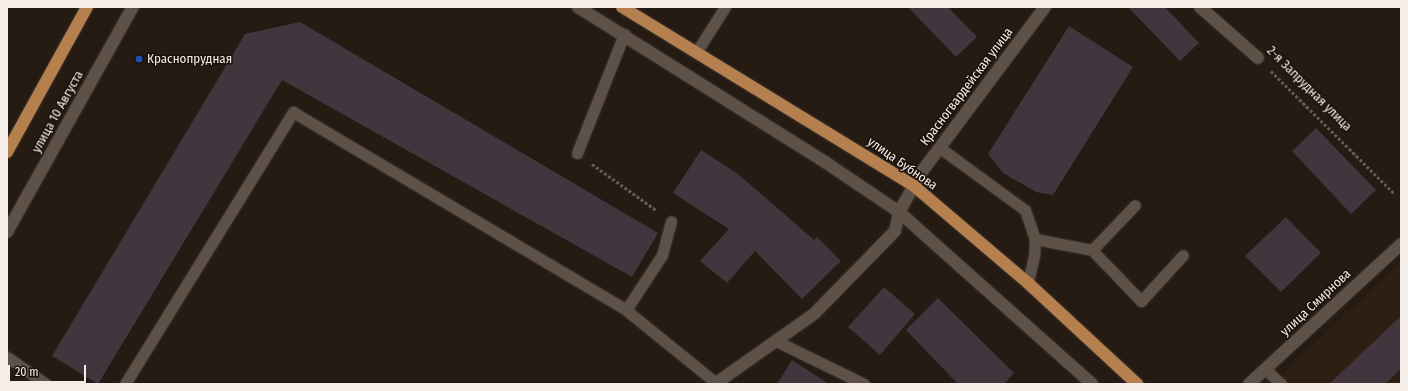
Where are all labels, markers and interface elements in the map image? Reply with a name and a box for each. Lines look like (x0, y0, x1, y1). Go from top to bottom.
street label: Красногвардейская улица (917, 25, 1017, 149)
street label: 2-я Запрудная улица (1263, 43, 1355, 135)
place label: Краснопрудная (147, 51, 232, 67)
marker: Краснопрудная (134, 54, 144, 64)
street label: улица 10 Августа (29, 68, 87, 156)
street label: улица Бубнова (864, 134, 940, 194)
street label: улица Смирнова (1278, 266, 1354, 340)
scale bar (10, 357, 88, 383)
text: 20 m (15, 365, 39, 379)

